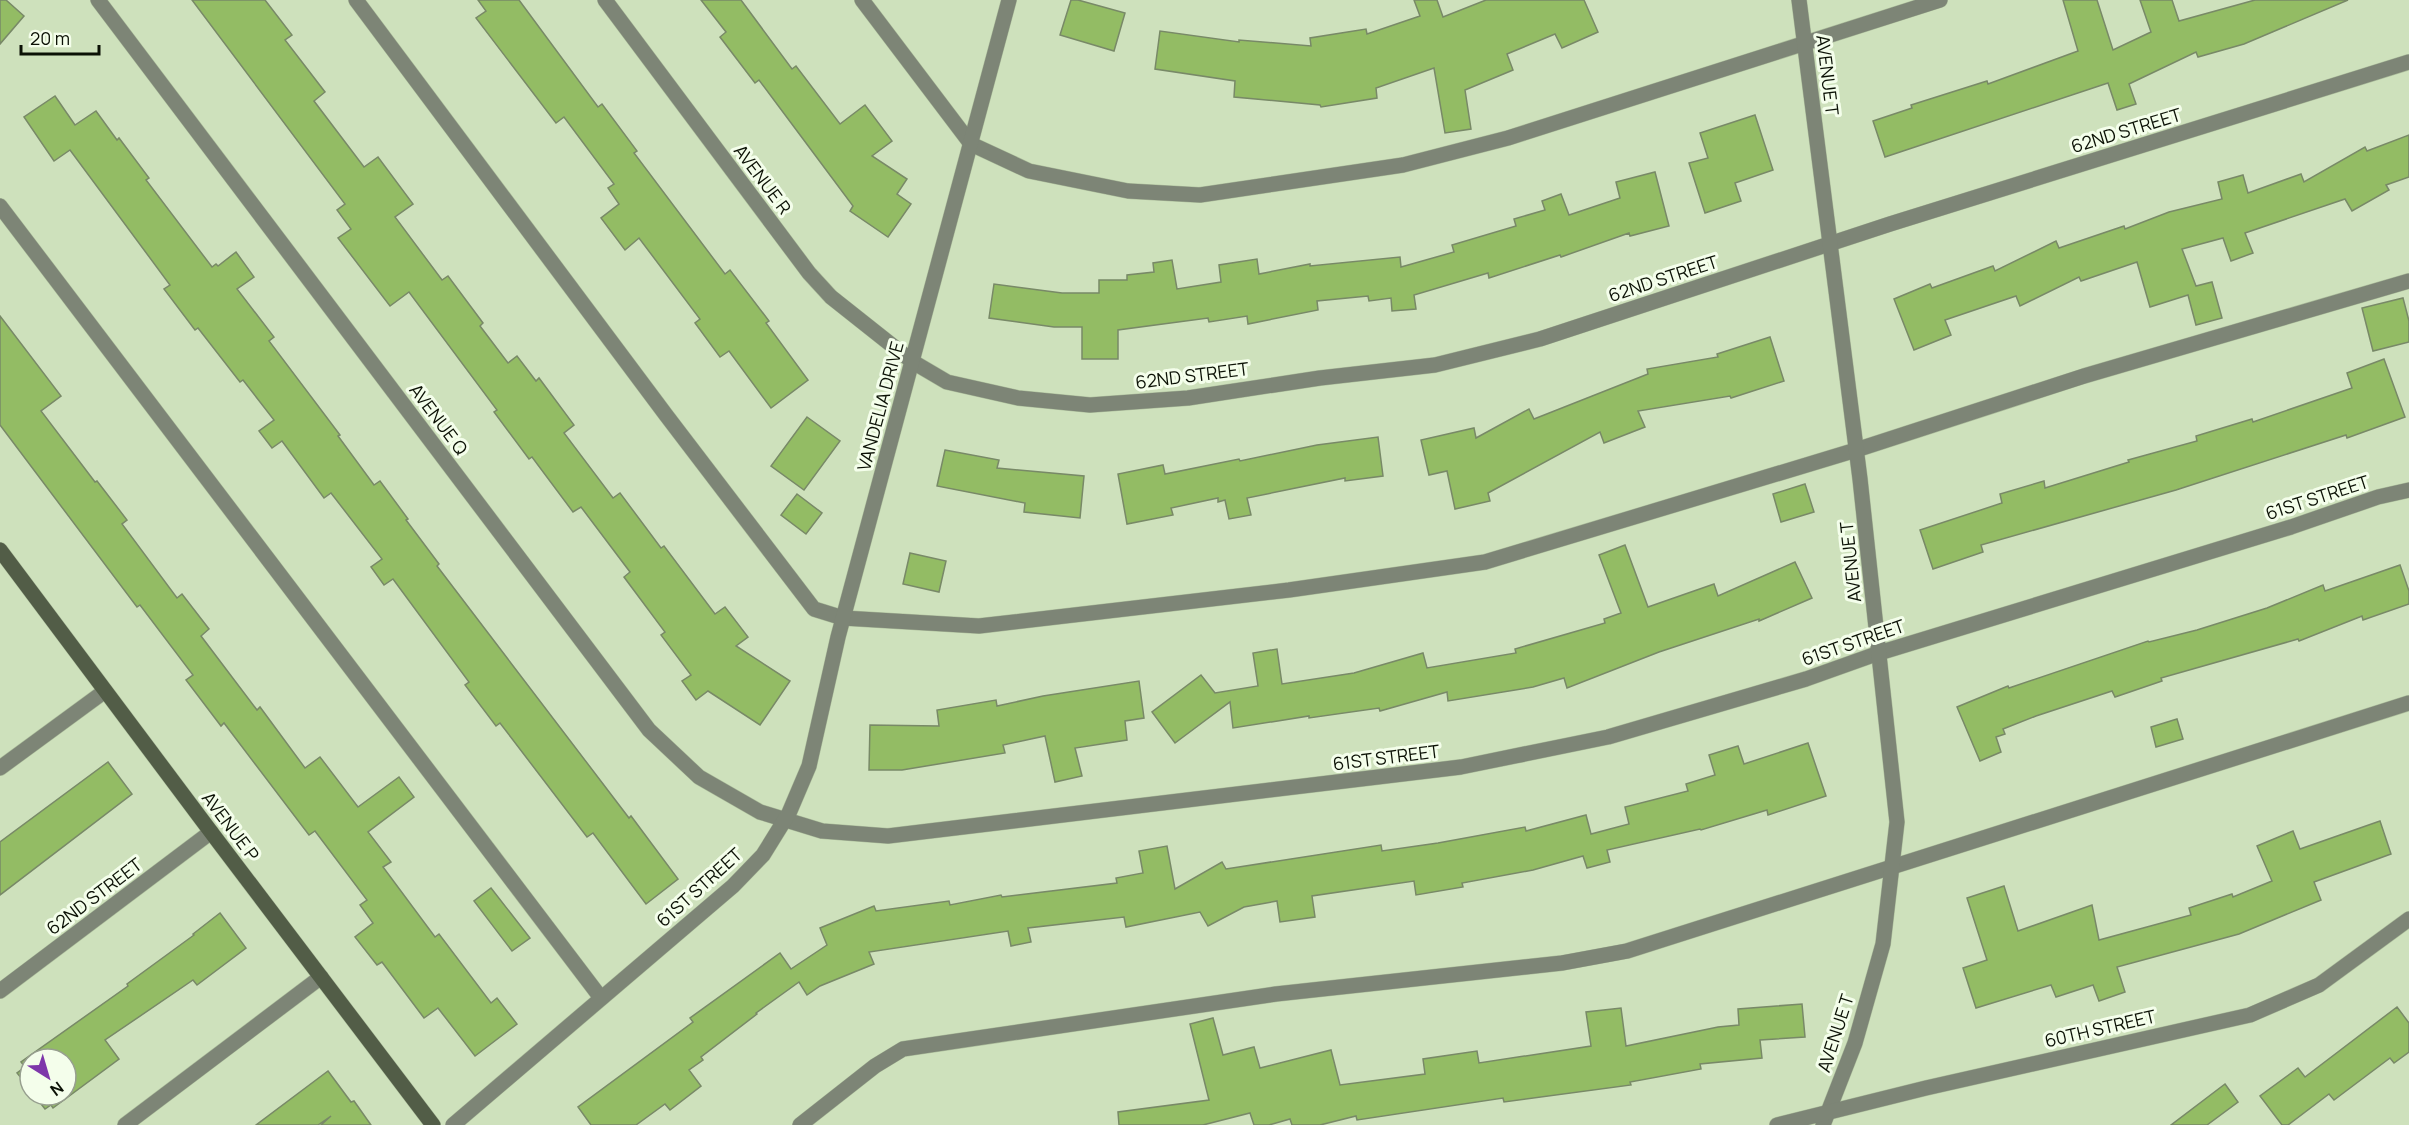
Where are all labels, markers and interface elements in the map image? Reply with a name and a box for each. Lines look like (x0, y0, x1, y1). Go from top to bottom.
scale bar (21, 18, 99, 56)
text: 20 m (30, 26, 70, 50)
street label: AVENUE T (1811, 33, 1845, 117)
street label: 62ND STREET (2068, 102, 2184, 158)
street label: AVENUE R (729, 139, 797, 219)
street label: 62ND STREET (1605, 249, 1721, 307)
street label: VANDELIA DRIVE (851, 339, 909, 473)
street label: 62ND STREET (1134, 356, 1250, 394)
street label: AVENUE Q (404, 379, 474, 459)
street label: 61ST STREET (2262, 469, 2372, 525)
street label: AVENUE T (1834, 520, 1866, 603)
street label: 61ST STREET (1798, 613, 1908, 671)
street label: 61ST STREET (1331, 739, 1441, 775)
street label: AVENUE P (197, 786, 265, 866)
street label: 61ST STREET (651, 842, 747, 932)
street label: 62ND STREET (41, 852, 147, 940)
street label: AVENUE T (1811, 991, 1859, 1075)
street label: 60TH STREET (2042, 1004, 2158, 1052)
north arrow (18, 1047, 78, 1107)
text: N (46, 1077, 68, 1101)

